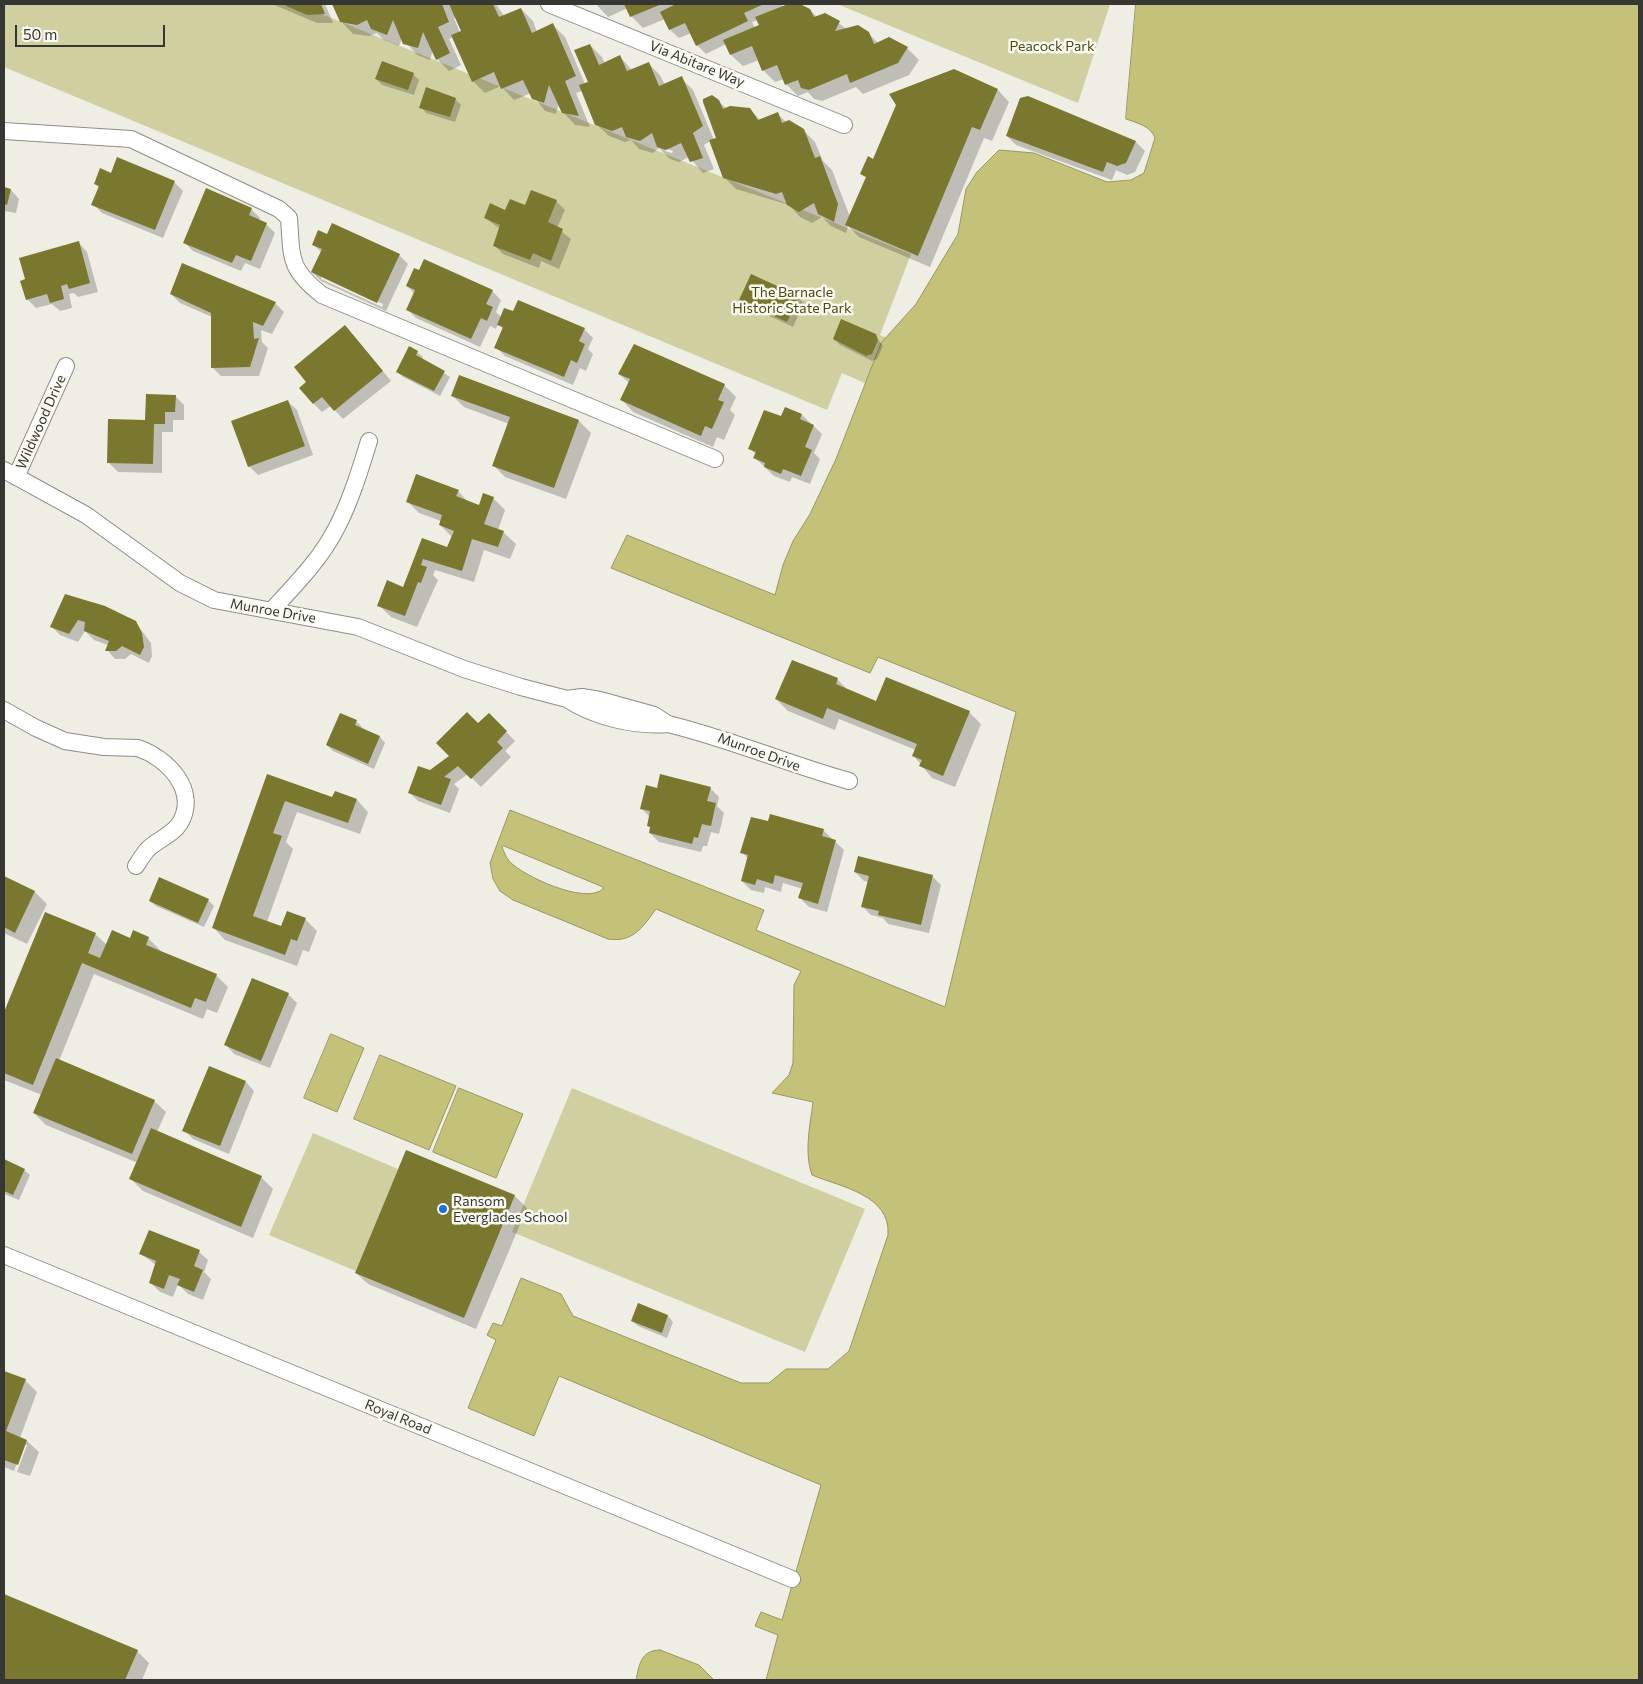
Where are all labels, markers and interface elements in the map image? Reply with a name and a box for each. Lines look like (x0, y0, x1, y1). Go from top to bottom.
scale bar (18, 15, 168, 47)
text: 50 m (23, 25, 57, 43)
street label: Via Abitare Way (647, 37, 747, 91)
park label: Peacock Park (1009, 38, 1095, 54)
park label: The Barnacle Historic State Park (732, 284, 852, 316)
street label: Wildwood Drive (13, 372, 69, 472)
street label: Munroe Drive (229, 595, 317, 627)
street label: Munroe Drive (715, 729, 803, 775)
place label: Ransom Everglades School (453, 1193, 567, 1226)
marker: Ransom Everglades School (437, 1203, 449, 1215)
street label: Royal Road (362, 1396, 434, 1438)

